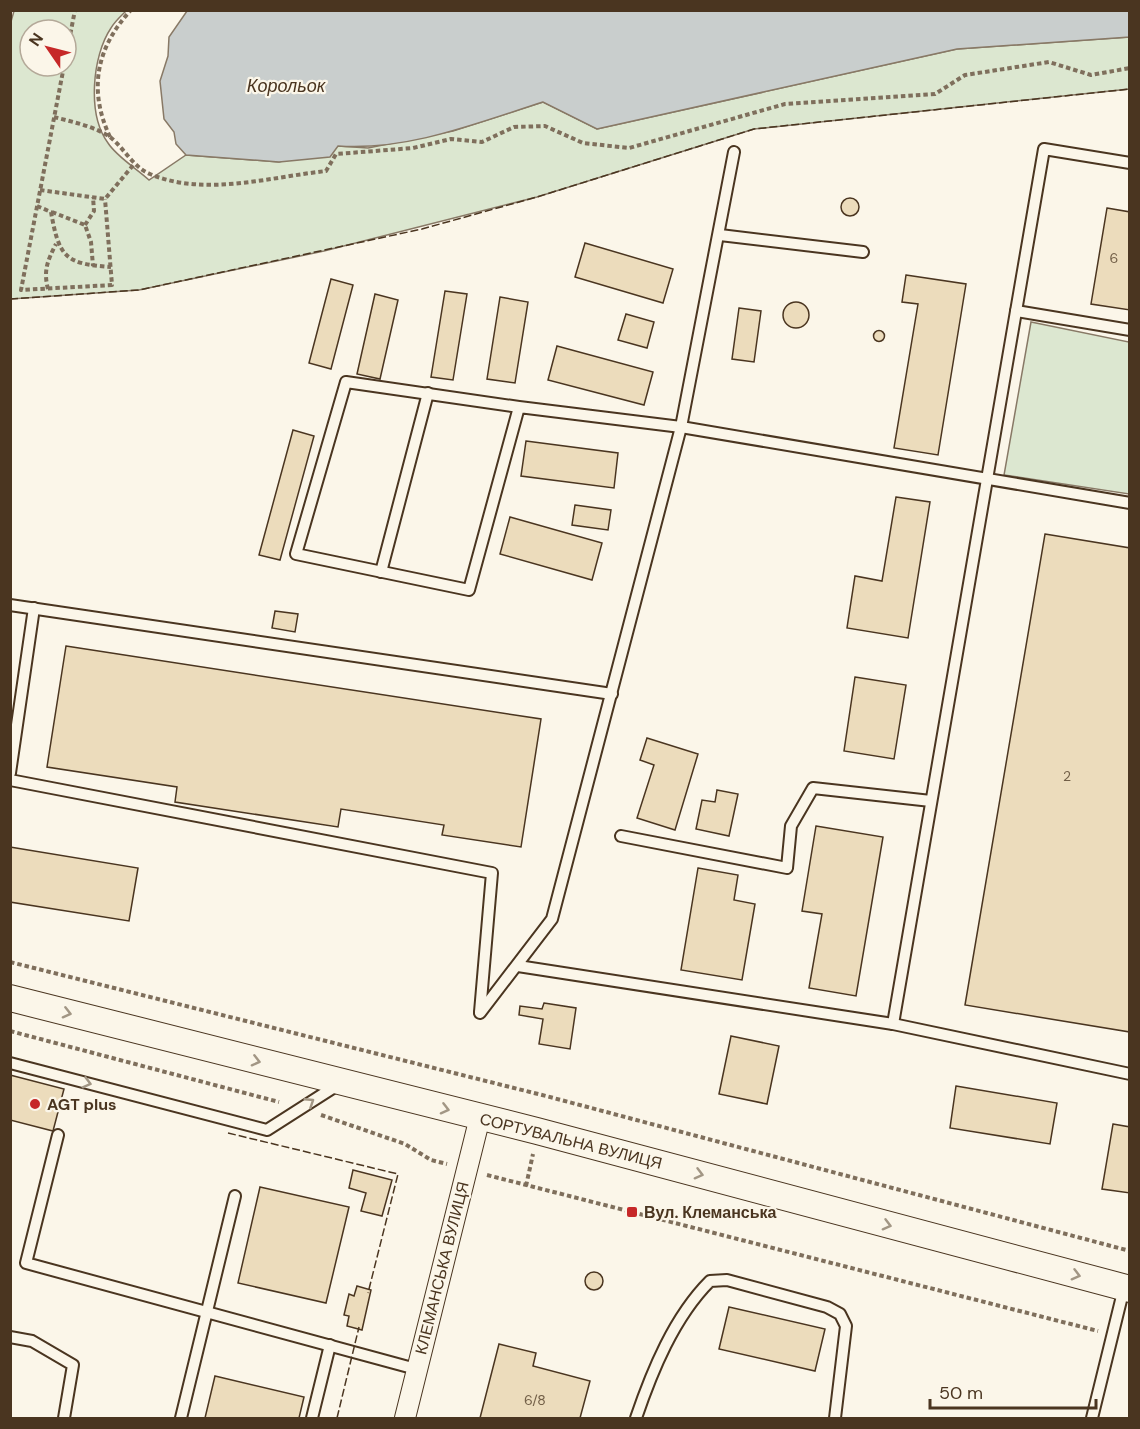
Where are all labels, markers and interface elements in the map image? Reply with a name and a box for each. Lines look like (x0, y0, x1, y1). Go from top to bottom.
north arrow (18, 18, 78, 78)
text: N (24, 29, 48, 50)
water label: Корольок (247, 74, 327, 98)
house number: 6 (1110, 249, 1118, 267)
house number: 2 (1063, 767, 1071, 785)
one-way arrow (62, 1005, 72, 1018)
one-way arrow (251, 1053, 261, 1066)
one-way arrow (82, 1076, 92, 1089)
place label: AGT plus (47, 1094, 117, 1115)
marker: AGT plus (28, 1097, 42, 1111)
one-way arrow (304, 1098, 314, 1110)
one-way arrow (440, 1101, 450, 1114)
street label: СОРТУВАЛЬНА ВУЛИЦЯ (478, 1108, 664, 1174)
one-way arrow (694, 1167, 704, 1180)
street label: КЛЕМАНСЬКА ВУЛИЦЯ (410, 1179, 474, 1357)
place label: Вул. Клеманська (644, 1202, 777, 1223)
marker: Вул. Клеманська (625, 1205, 639, 1219)
one-way arrow (882, 1217, 892, 1230)
one-way arrow (1070, 1268, 1081, 1280)
scale bar (930, 1372, 1096, 1410)
text: 50 m (939, 1381, 983, 1405)
house number: 6/8 (524, 1391, 546, 1409)

